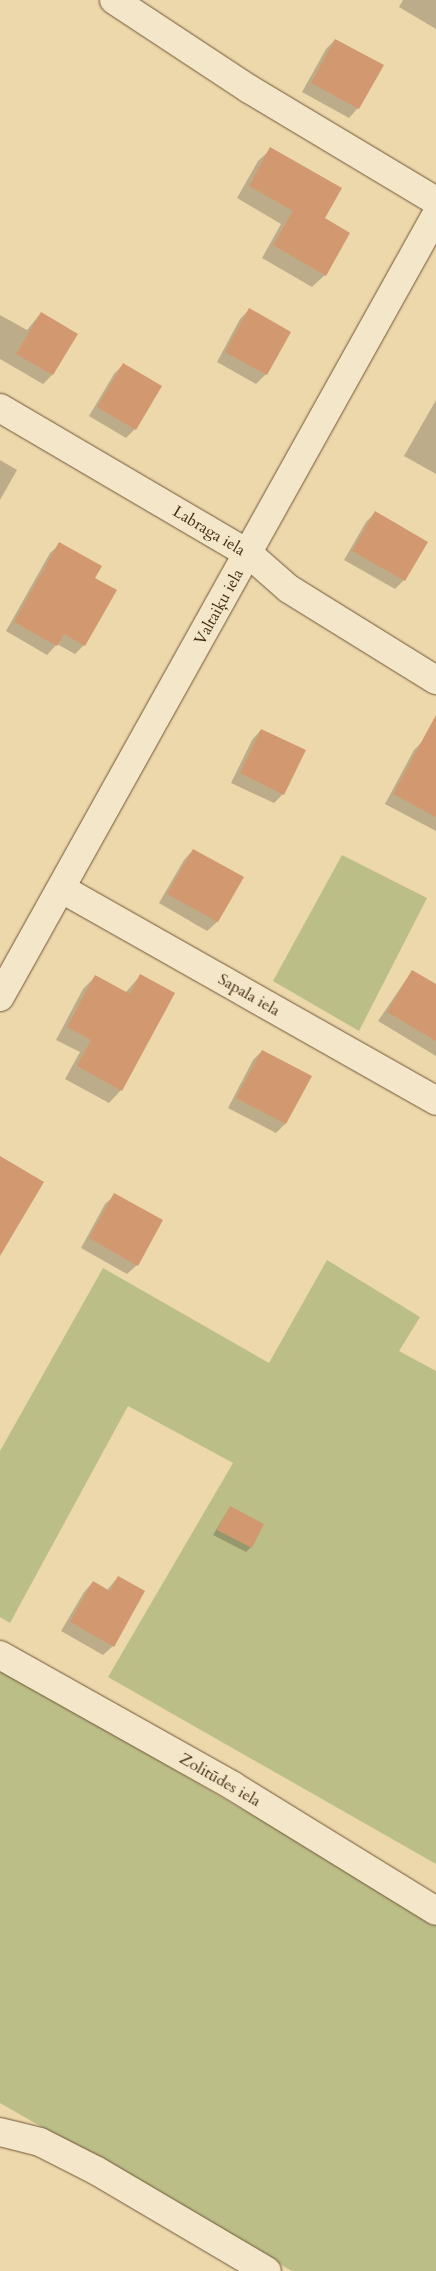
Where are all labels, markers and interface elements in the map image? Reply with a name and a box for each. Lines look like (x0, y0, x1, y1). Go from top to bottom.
street label: Labraga iela (169, 502, 249, 560)
street label: Valtaiķu iela (190, 566, 248, 648)
street label: Sapala iela (215, 970, 283, 1020)
street label: Zolitūdes iela (176, 1749, 264, 1811)

